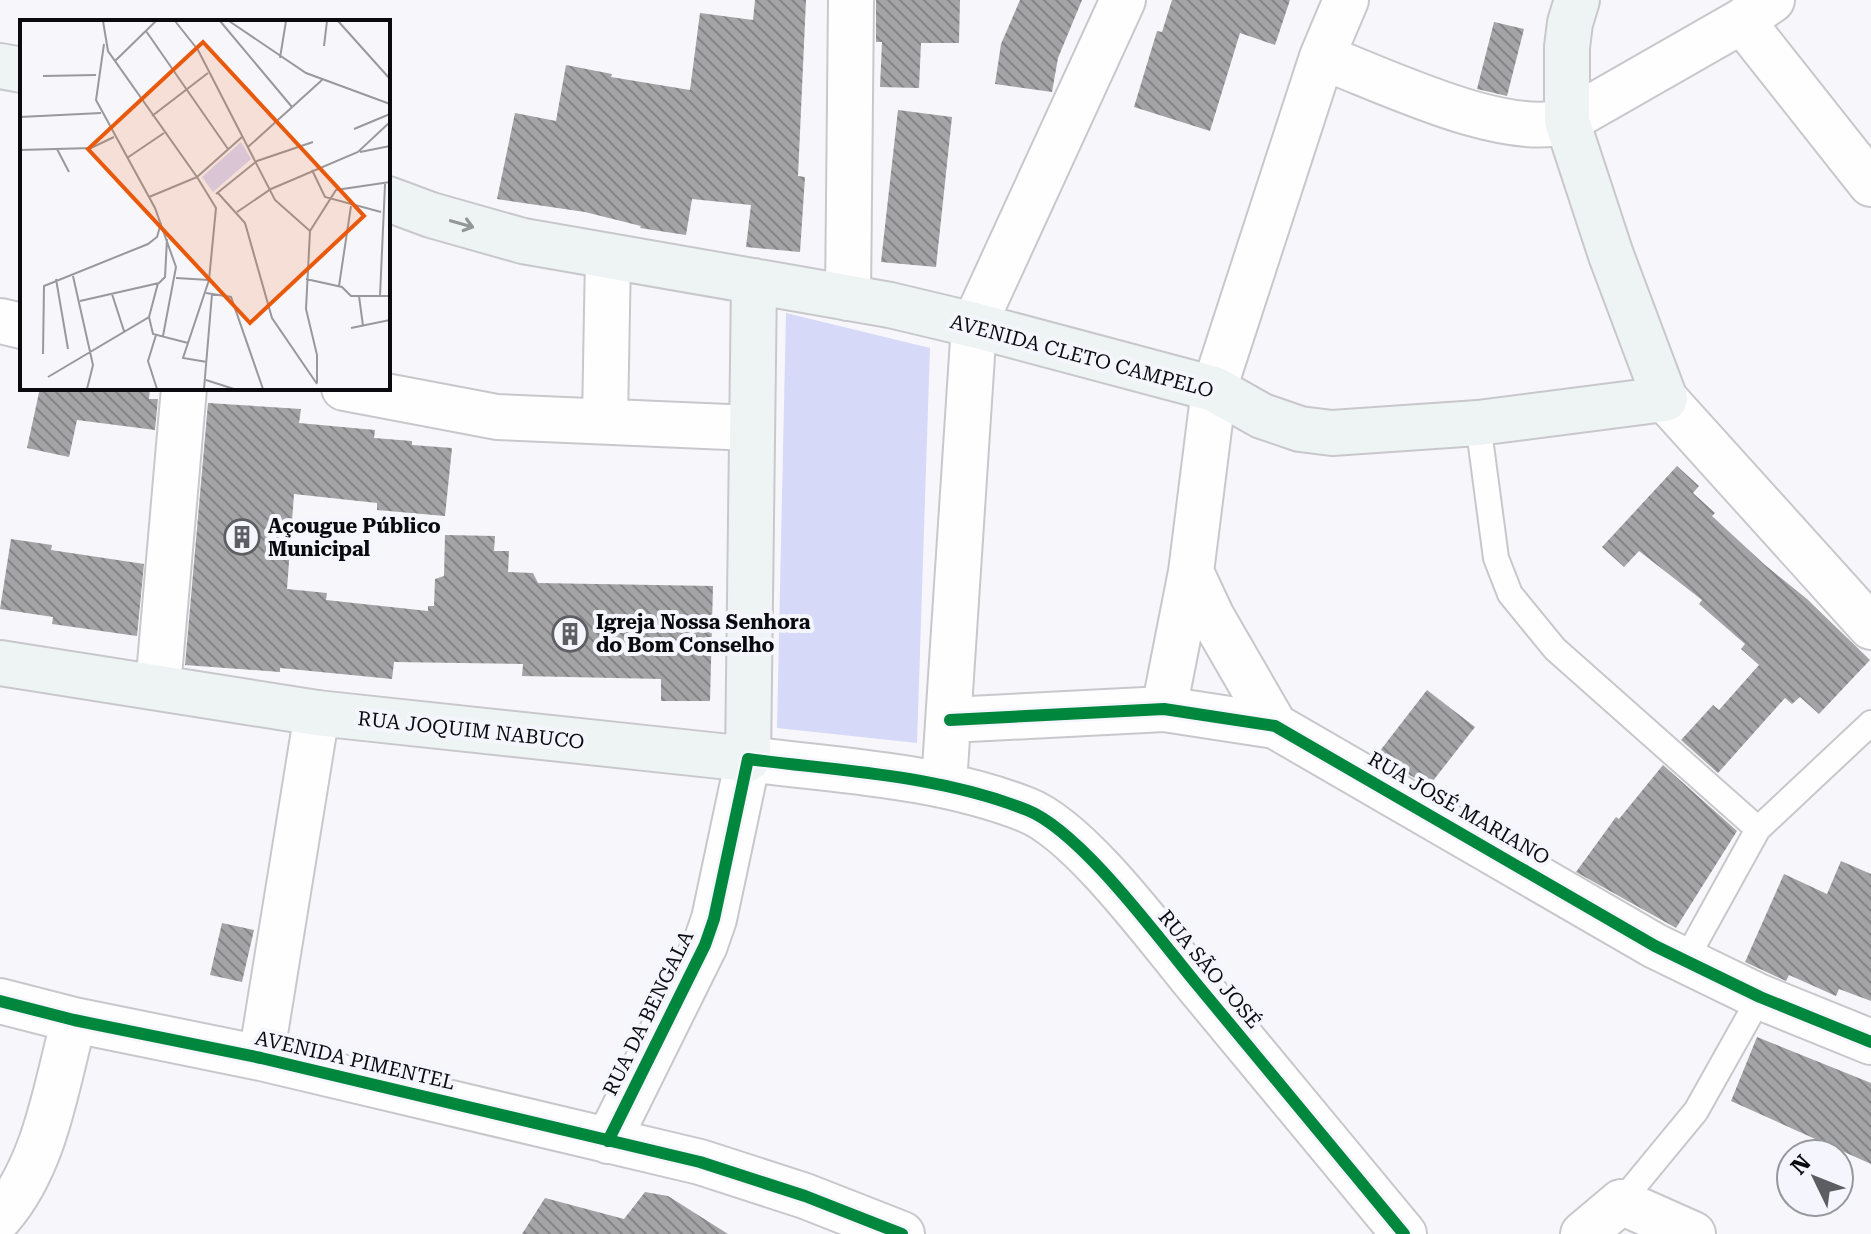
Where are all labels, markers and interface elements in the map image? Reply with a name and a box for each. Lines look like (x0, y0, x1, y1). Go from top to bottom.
inset map (20, 20, 390, 390)
one-way arrow (448, 217, 474, 232)
street label: AVENIDA CLETO CAMPELO (948, 309, 1216, 403)
place label: Açougue Público Municipal (268, 514, 441, 561)
building icon: Açougue Público Municipal (223, 518, 261, 556)
place label: Igreja Nossa Senhora do Bom Conselho (596, 610, 811, 657)
building icon: Igreja Nossa Senhora do Bom Conselho (551, 615, 589, 653)
street label: RUA JOQUIM NABUCO (357, 706, 585, 754)
street label: RUA JOSÉ MARIANO (1364, 746, 1554, 870)
street label: RUA SÃO JOSÉ (1154, 905, 1266, 1033)
street label: RUA DA BENGALA (598, 927, 698, 1099)
street label: AVENIDA PIMENTEL (253, 1025, 457, 1095)
north arrow (1775, 1138, 1855, 1218)
text: N (1786, 1150, 1816, 1179)

